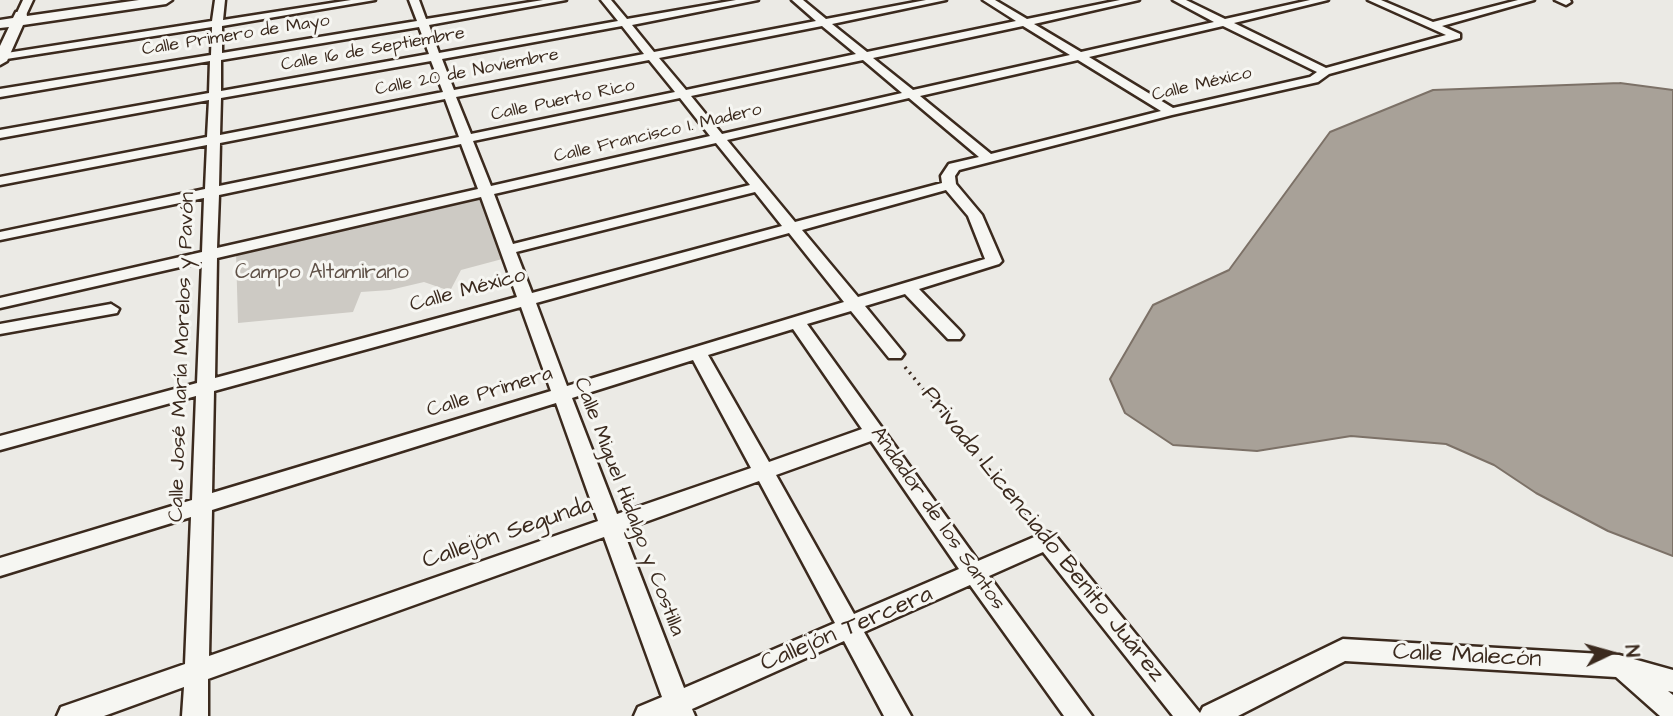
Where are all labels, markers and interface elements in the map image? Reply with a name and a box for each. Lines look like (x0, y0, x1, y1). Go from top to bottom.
street label: Calle Primero de Mayo (141, 10, 331, 62)
street label: Calle 16 de Septiembre (279, 23, 467, 77)
street label: Calle 20 de Noviembre (373, 45, 561, 101)
street label: Calle México (1150, 63, 1254, 107)
street label: Calle Puerto Rico (489, 75, 637, 127)
street label: Calle Francisco I. Madero (552, 100, 764, 168)
street label: Calle José María Morelos y Pavón (165, 191, 201, 523)
park label: Campo Altamirano (235, 261, 409, 287)
street label: Calle México (407, 263, 529, 319)
street label: Calle Primera (424, 362, 556, 424)
street label: Calle Miguel Hidalgo y Costilla (567, 374, 689, 640)
street label: Privada Licenciado Benito Juárez (914, 382, 1170, 688)
street label: Andador de los Santos (864, 422, 1010, 616)
street label: Callejón Segunda (419, 491, 597, 577)
street label: Callejón Tercera (757, 581, 937, 679)
north arrow (1575, 618, 1645, 688)
street label: Calle Malecón (1392, 639, 1542, 675)
text: N (1617, 644, 1645, 658)

